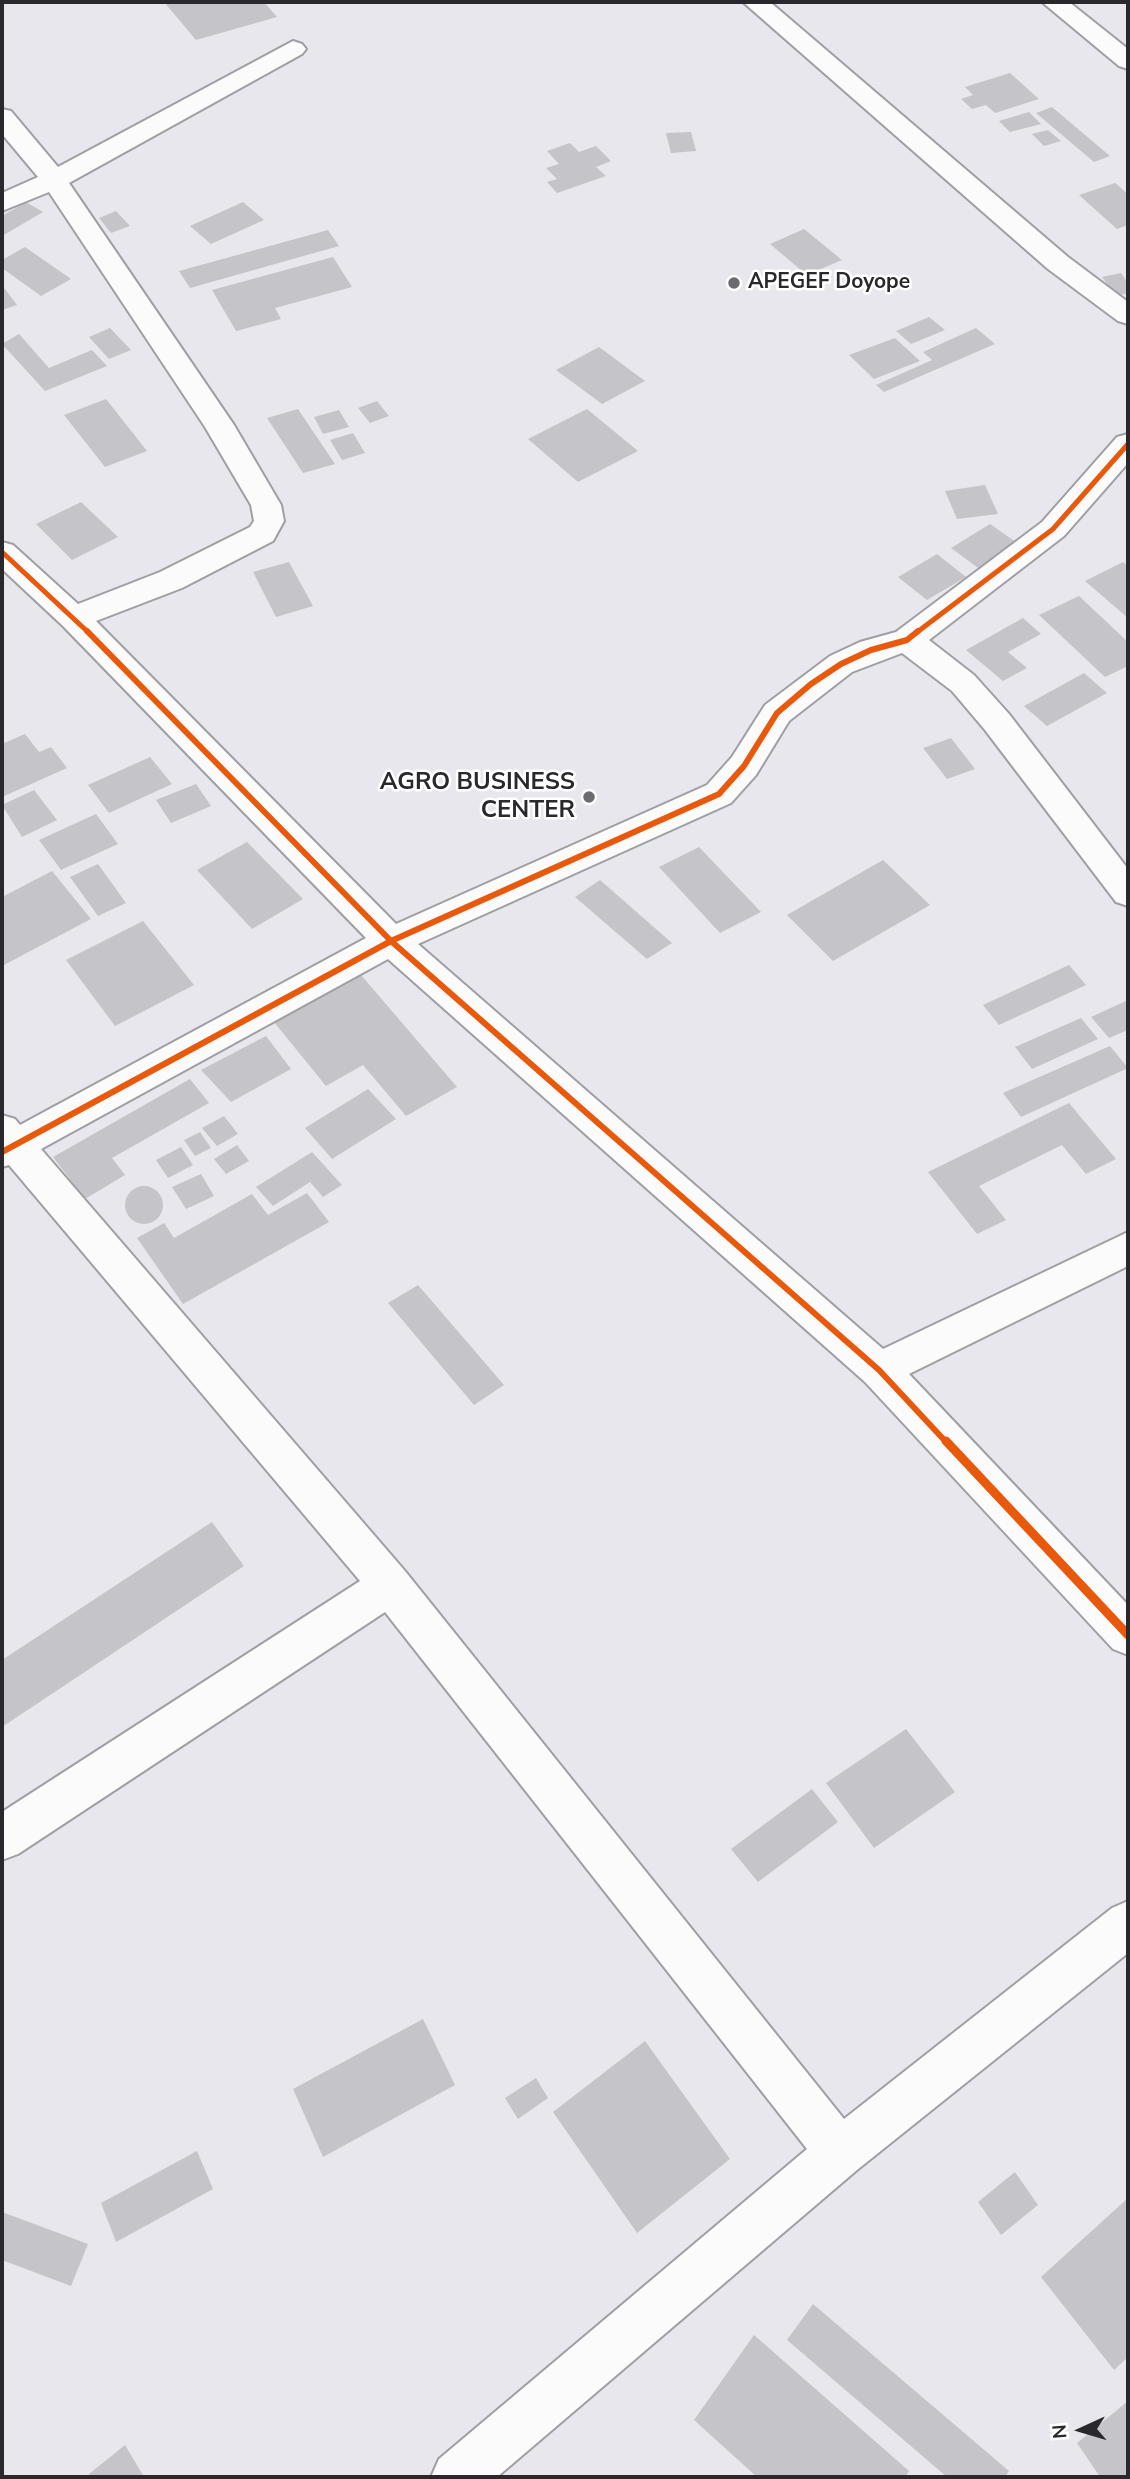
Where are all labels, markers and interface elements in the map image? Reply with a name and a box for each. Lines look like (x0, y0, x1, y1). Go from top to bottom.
place label: APEGEF Doyope (748, 270, 910, 296)
marker: APEGEF Doyope (726, 275, 742, 291)
place label: AGRO BUSINESS CENTER (380, 769, 575, 825)
marker: AGRO BUSINESS CENTER (581, 789, 597, 805)
north arrow (1046, 2395, 1116, 2465)
text: N (1047, 2423, 1074, 2439)

